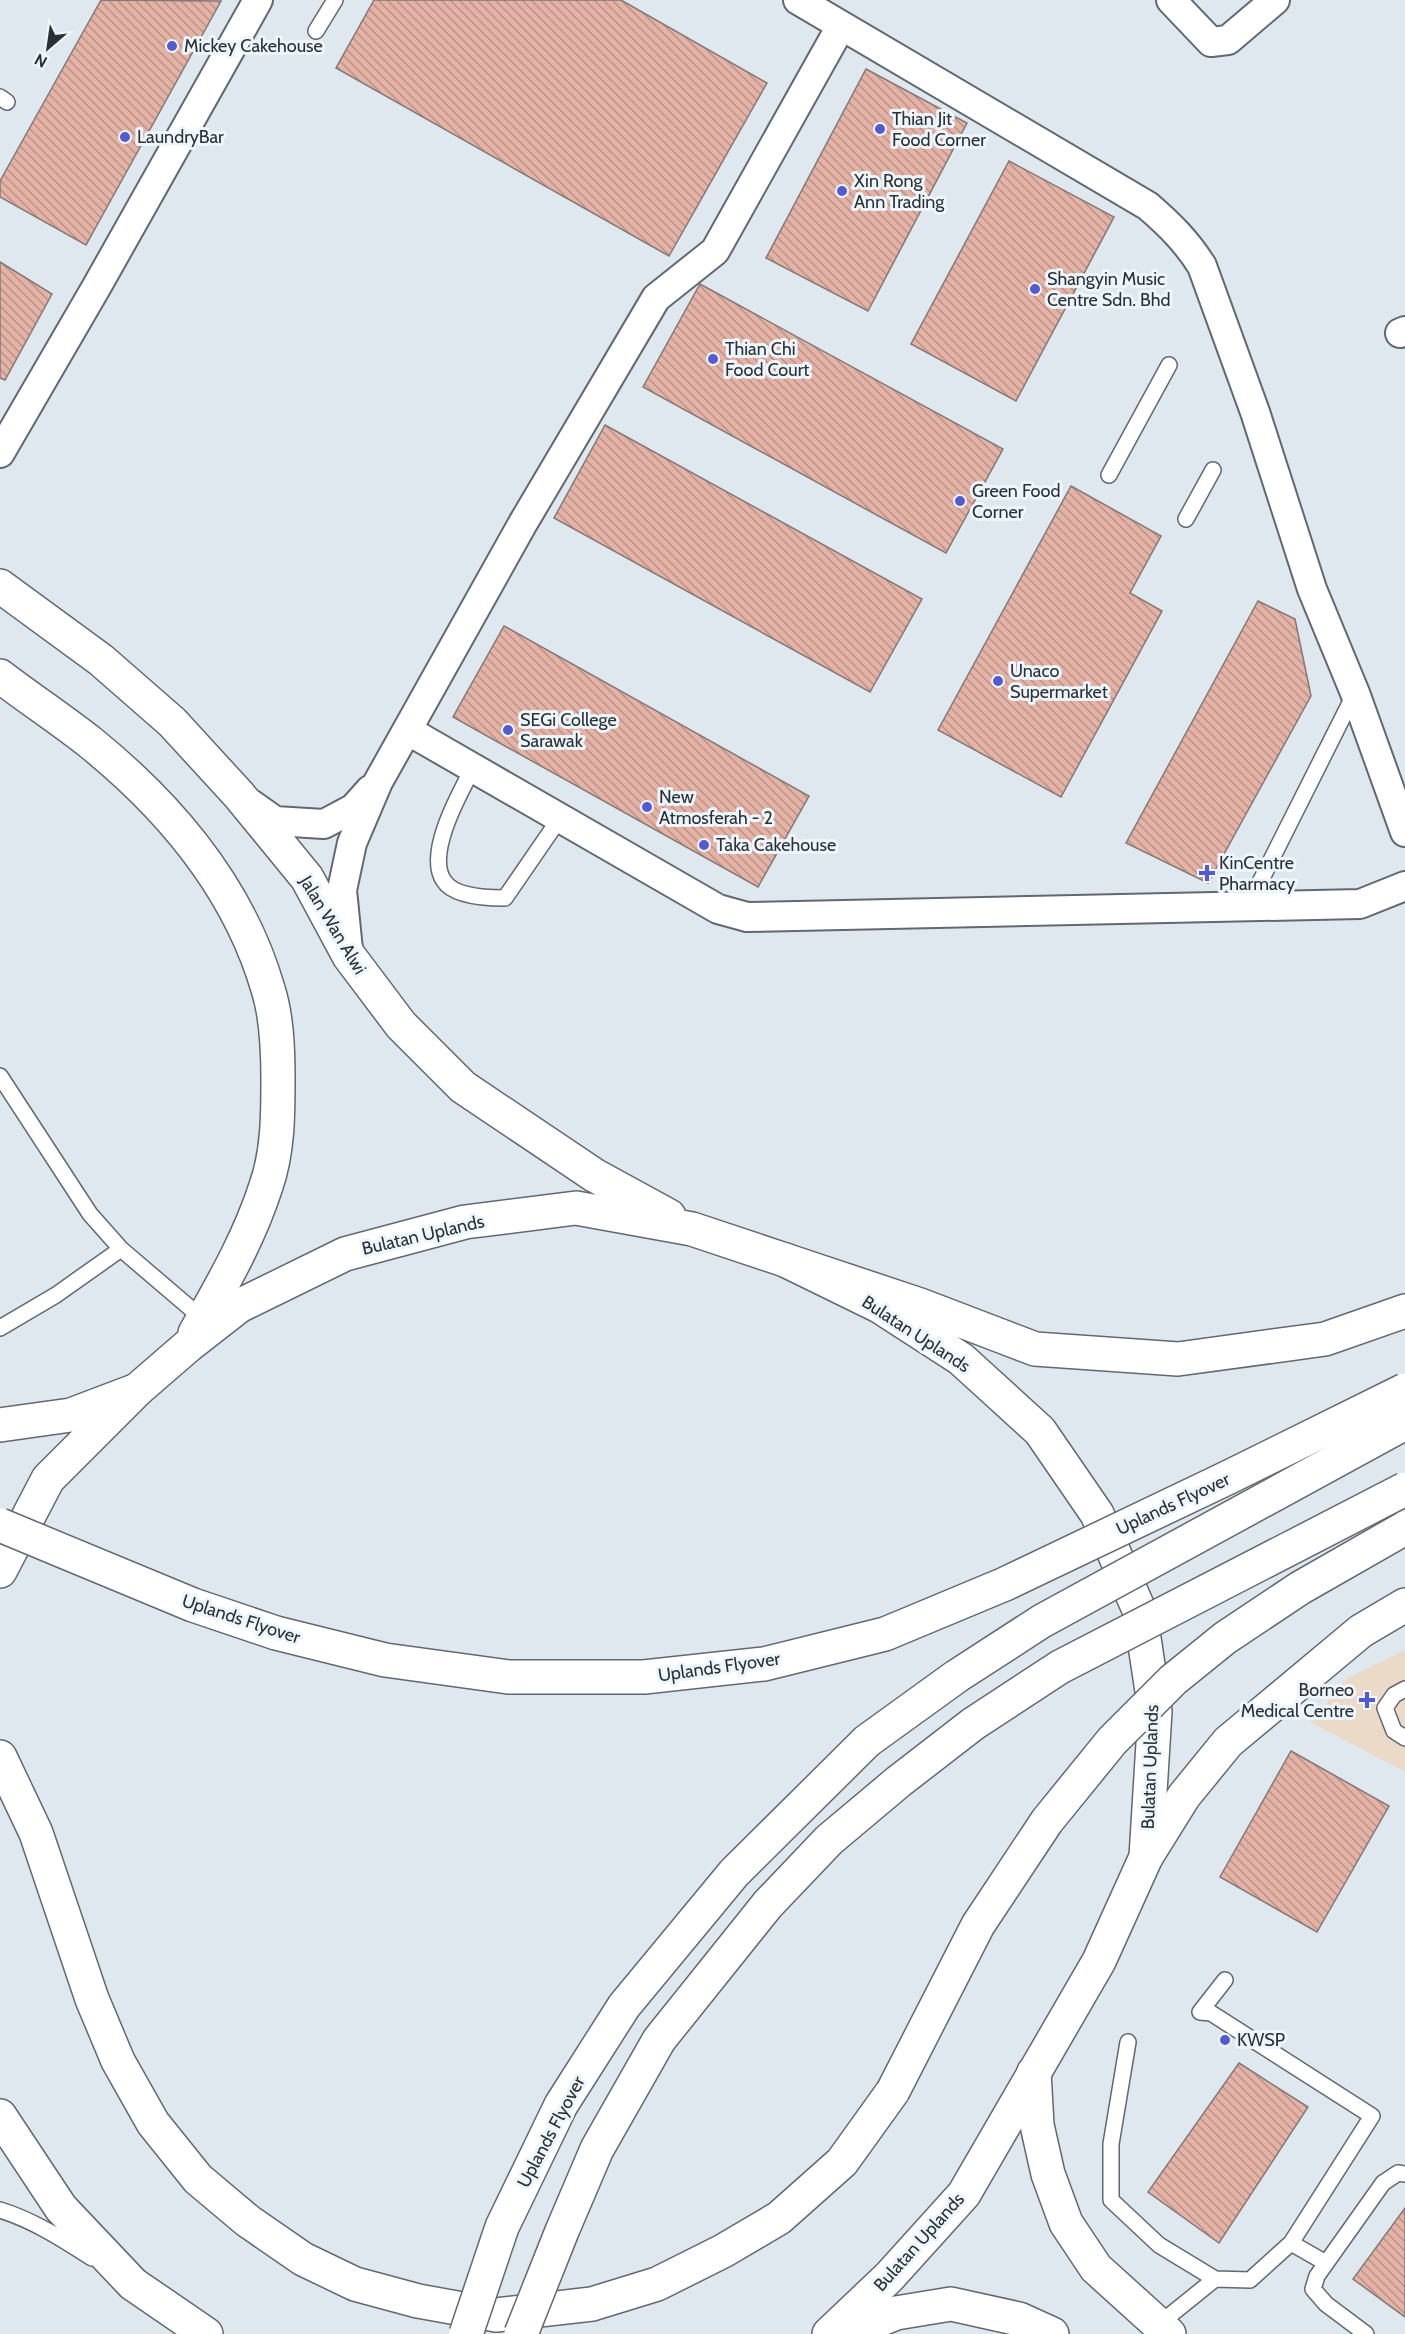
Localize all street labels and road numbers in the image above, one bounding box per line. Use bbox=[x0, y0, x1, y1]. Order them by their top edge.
street label: Jalan Wan Alwi bbox=[294, 871, 371, 978]
street label: Bulatan Uplands bbox=[360, 1210, 486, 1260]
street label: Bulatan Uplands bbox=[858, 1291, 974, 1377]
street label: Uplands Flyover bbox=[1113, 1468, 1234, 1540]
street label: Uplands Flyover bbox=[179, 1590, 303, 1649]
street label: Uplands Flyover bbox=[657, 1648, 782, 1686]
street label: Bulatan Uplands bbox=[1137, 1704, 1163, 1830]
street label: Uplands Flyover bbox=[512, 2072, 590, 2191]
street label: Bulatan Uplands bbox=[869, 2188, 969, 2296]

